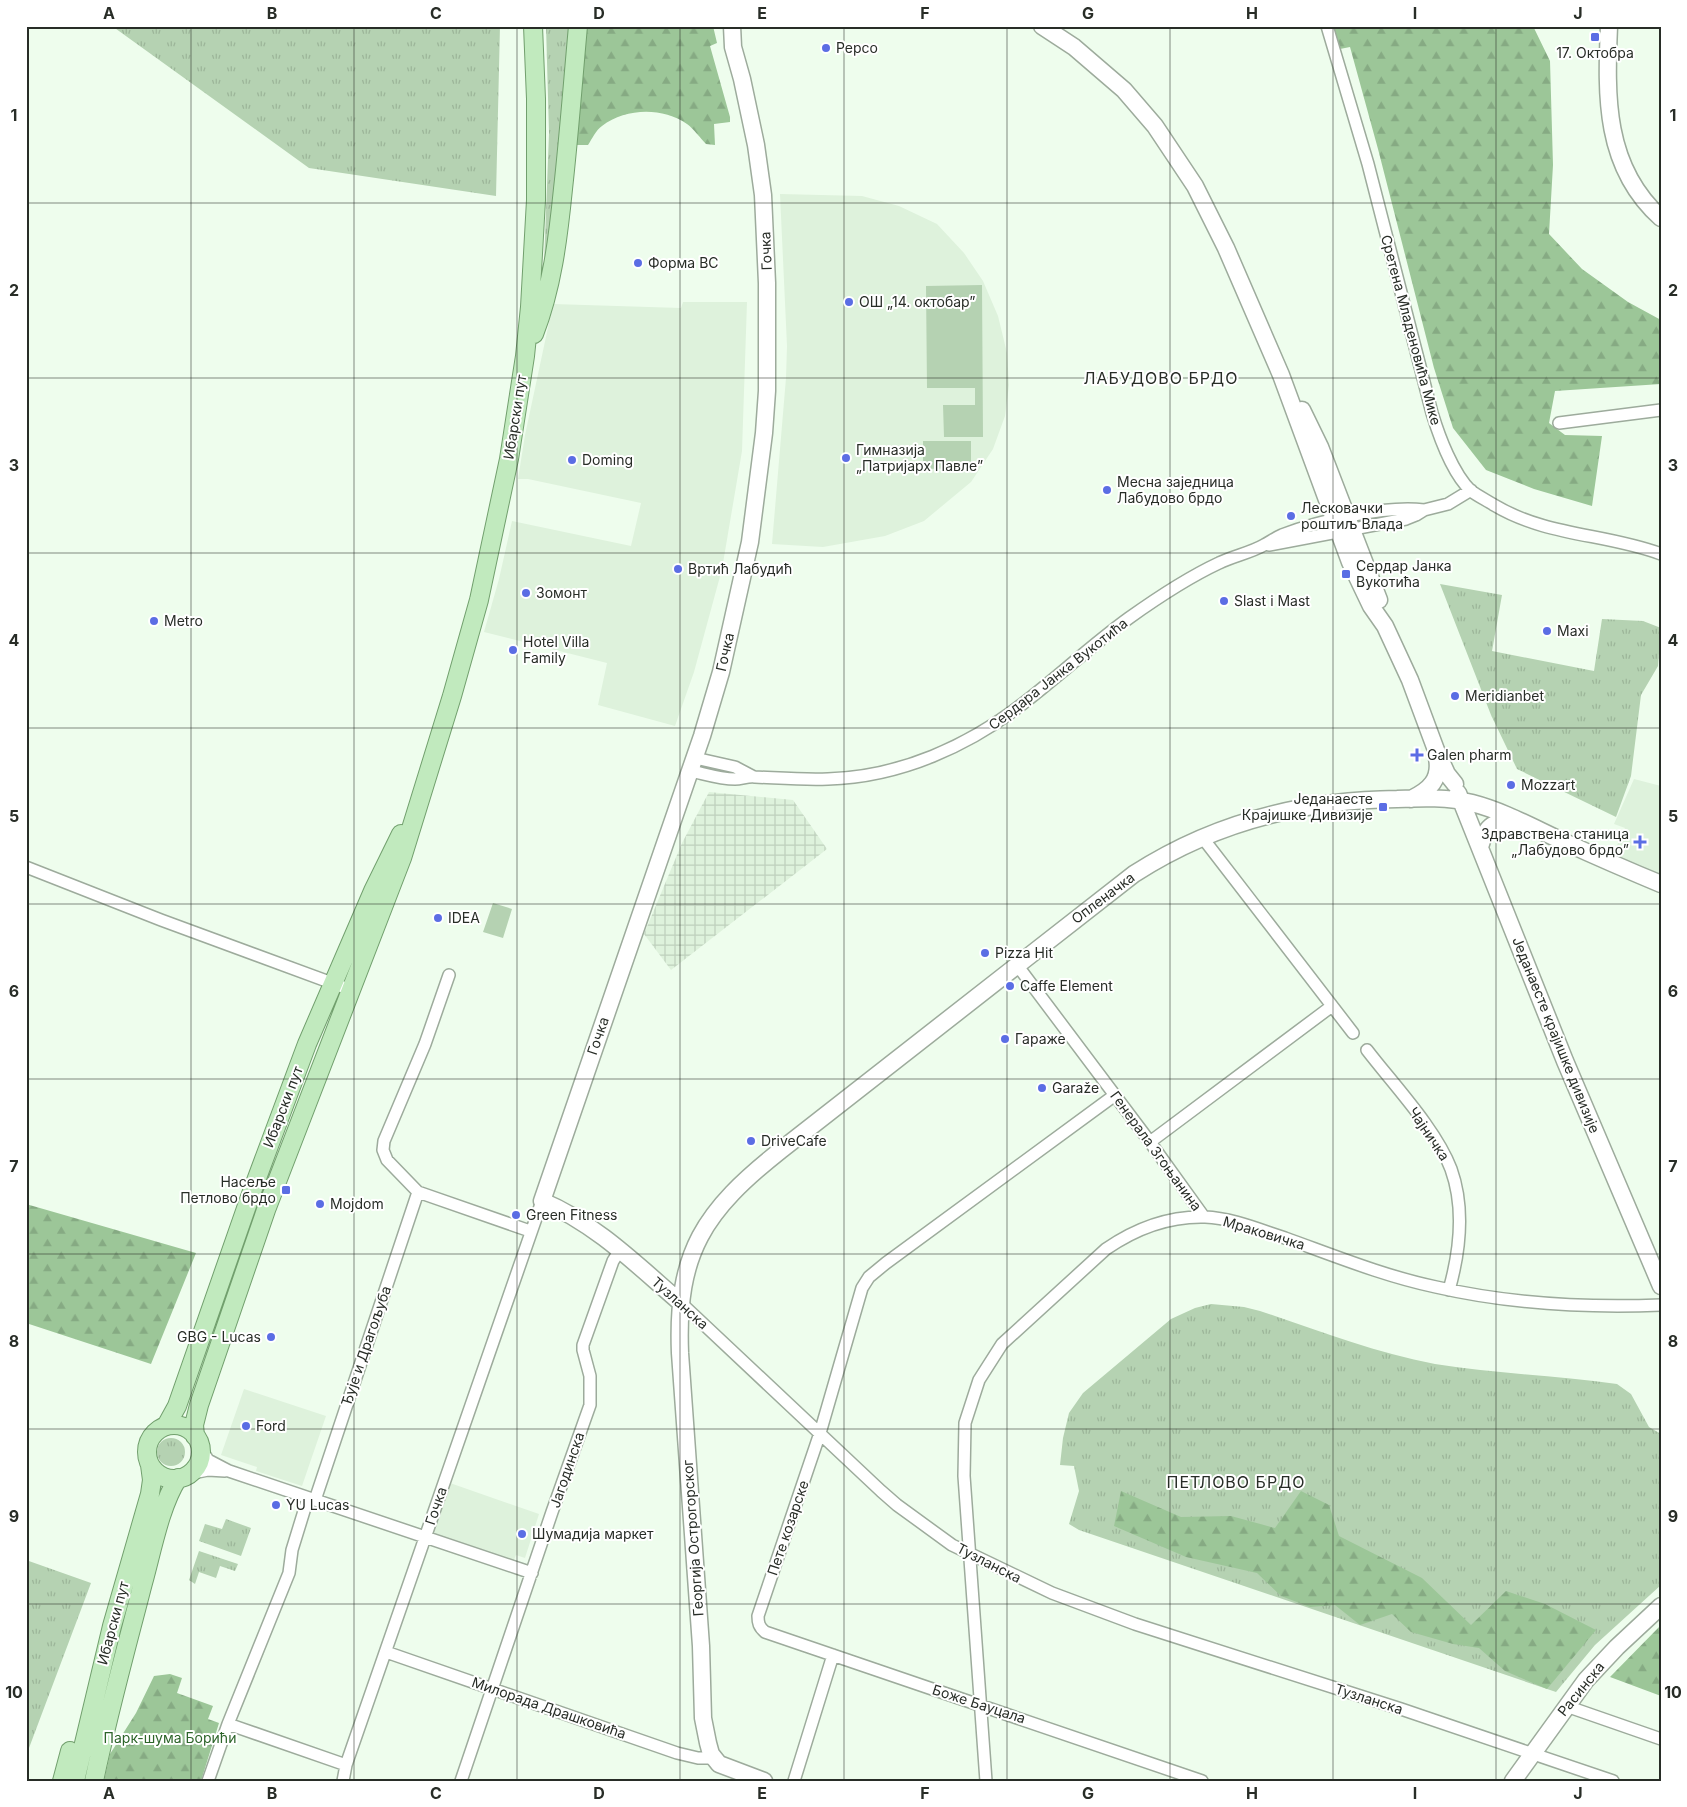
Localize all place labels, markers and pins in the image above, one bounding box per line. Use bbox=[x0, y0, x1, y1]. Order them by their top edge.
marker: 17. Октобра bbox=[1589, 31, 1601, 43]
place label: Pepco bbox=[836, 39, 878, 56]
marker: Pepco bbox=[820, 42, 832, 54]
place label: 17. Октобра bbox=[1556, 44, 1634, 61]
place label: Форма ВС bbox=[648, 254, 719, 271]
marker: Форма ВС bbox=[632, 257, 644, 269]
place label: ОШ „14. октобар” bbox=[859, 293, 975, 310]
marker: ОШ „14. октобар” bbox=[843, 296, 855, 308]
place label: Гимназија „Патријарх Павле” bbox=[856, 441, 983, 474]
place label: Doming bbox=[582, 451, 633, 468]
marker: Гимназија „Патријарх Павле” bbox=[840, 452, 852, 464]
marker: Doming bbox=[566, 454, 578, 466]
place label: Месна заједница Лабудово брдо bbox=[1117, 473, 1234, 506]
marker: Месна заједница Лабудово брдо bbox=[1101, 484, 1113, 496]
place label: Лесковачки роштиљ Влада bbox=[1301, 499, 1403, 532]
marker: Лесковачки роштиљ Влада bbox=[1285, 510, 1297, 522]
place label: Сердар Јанка Вукотића bbox=[1356, 557, 1452, 590]
place label: Вртић Лабудић bbox=[688, 560, 792, 577]
marker: Вртић Лабудић bbox=[672, 563, 684, 575]
marker: Сердар Јанка Вукотића bbox=[1340, 568, 1352, 580]
place label: Зомонт bbox=[536, 584, 587, 601]
marker: Зомонт bbox=[520, 587, 532, 599]
place label: Slast i Mast bbox=[1234, 592, 1310, 609]
marker: Slast i Mast bbox=[1218, 595, 1230, 607]
place label: Metro bbox=[164, 612, 203, 629]
marker: Metro bbox=[148, 615, 160, 627]
place label: Maxi bbox=[1557, 622, 1589, 639]
marker: Maxi bbox=[1541, 625, 1553, 637]
place label: Hotel Villa Family bbox=[523, 633, 589, 666]
marker: Hotel Villa Family bbox=[507, 644, 519, 656]
place label: Meridianbet bbox=[1465, 687, 1545, 704]
marker: Meridianbet bbox=[1449, 690, 1461, 702]
place label: Galen pharm bbox=[1427, 746, 1512, 763]
marker: Galen pharm bbox=[1411, 749, 1423, 761]
place label: Mozzart bbox=[1521, 776, 1576, 793]
marker: Mozzart bbox=[1505, 779, 1517, 791]
place label: Једанаесте Крајишке Дивизије bbox=[1242, 790, 1373, 823]
marker: Једанаесте Крајишке Дивизије bbox=[1377, 801, 1389, 813]
place label: Здравствена станица „Лабудово брдо” bbox=[1481, 825, 1629, 858]
marker: Здравствена станица „Лабудово брдо” bbox=[1633, 835, 1647, 849]
place label: IDEA bbox=[448, 909, 480, 926]
marker: IDEA bbox=[432, 912, 444, 924]
place label: Pizza Hit bbox=[995, 944, 1053, 961]
marker: Pizza Hit bbox=[979, 947, 991, 959]
place label: Caffe Element bbox=[1020, 977, 1113, 994]
marker: Caffe Element bbox=[1004, 980, 1016, 992]
place label: Гараже bbox=[1015, 1030, 1066, 1047]
marker: Гараже bbox=[999, 1033, 1011, 1045]
place label: Garaže bbox=[1052, 1079, 1099, 1096]
marker: Garaže bbox=[1036, 1082, 1048, 1094]
place label: DriveCafe bbox=[761, 1132, 827, 1149]
marker: DriveCafe bbox=[745, 1135, 757, 1147]
place label: Насеље Петлово брдо bbox=[180, 1173, 276, 1206]
marker: Насеље Петлово брдо bbox=[280, 1184, 292, 1196]
place label: Mojdom bbox=[330, 1195, 384, 1212]
marker: Mojdom bbox=[314, 1198, 326, 1210]
place label: Green Fitness bbox=[526, 1206, 617, 1223]
marker: Green Fitness bbox=[510, 1209, 522, 1221]
place label: GBG - Lucas bbox=[177, 1328, 261, 1345]
marker: GBG - Lucas bbox=[265, 1331, 277, 1343]
place label: Ford bbox=[256, 1417, 286, 1434]
marker: Ford bbox=[240, 1420, 252, 1432]
place label: YU Lucas bbox=[286, 1496, 349, 1513]
marker: YU Lucas bbox=[270, 1499, 282, 1511]
place label: Шумадија маркет bbox=[532, 1525, 654, 1542]
marker: Шумадија маркет bbox=[516, 1528, 528, 1540]

